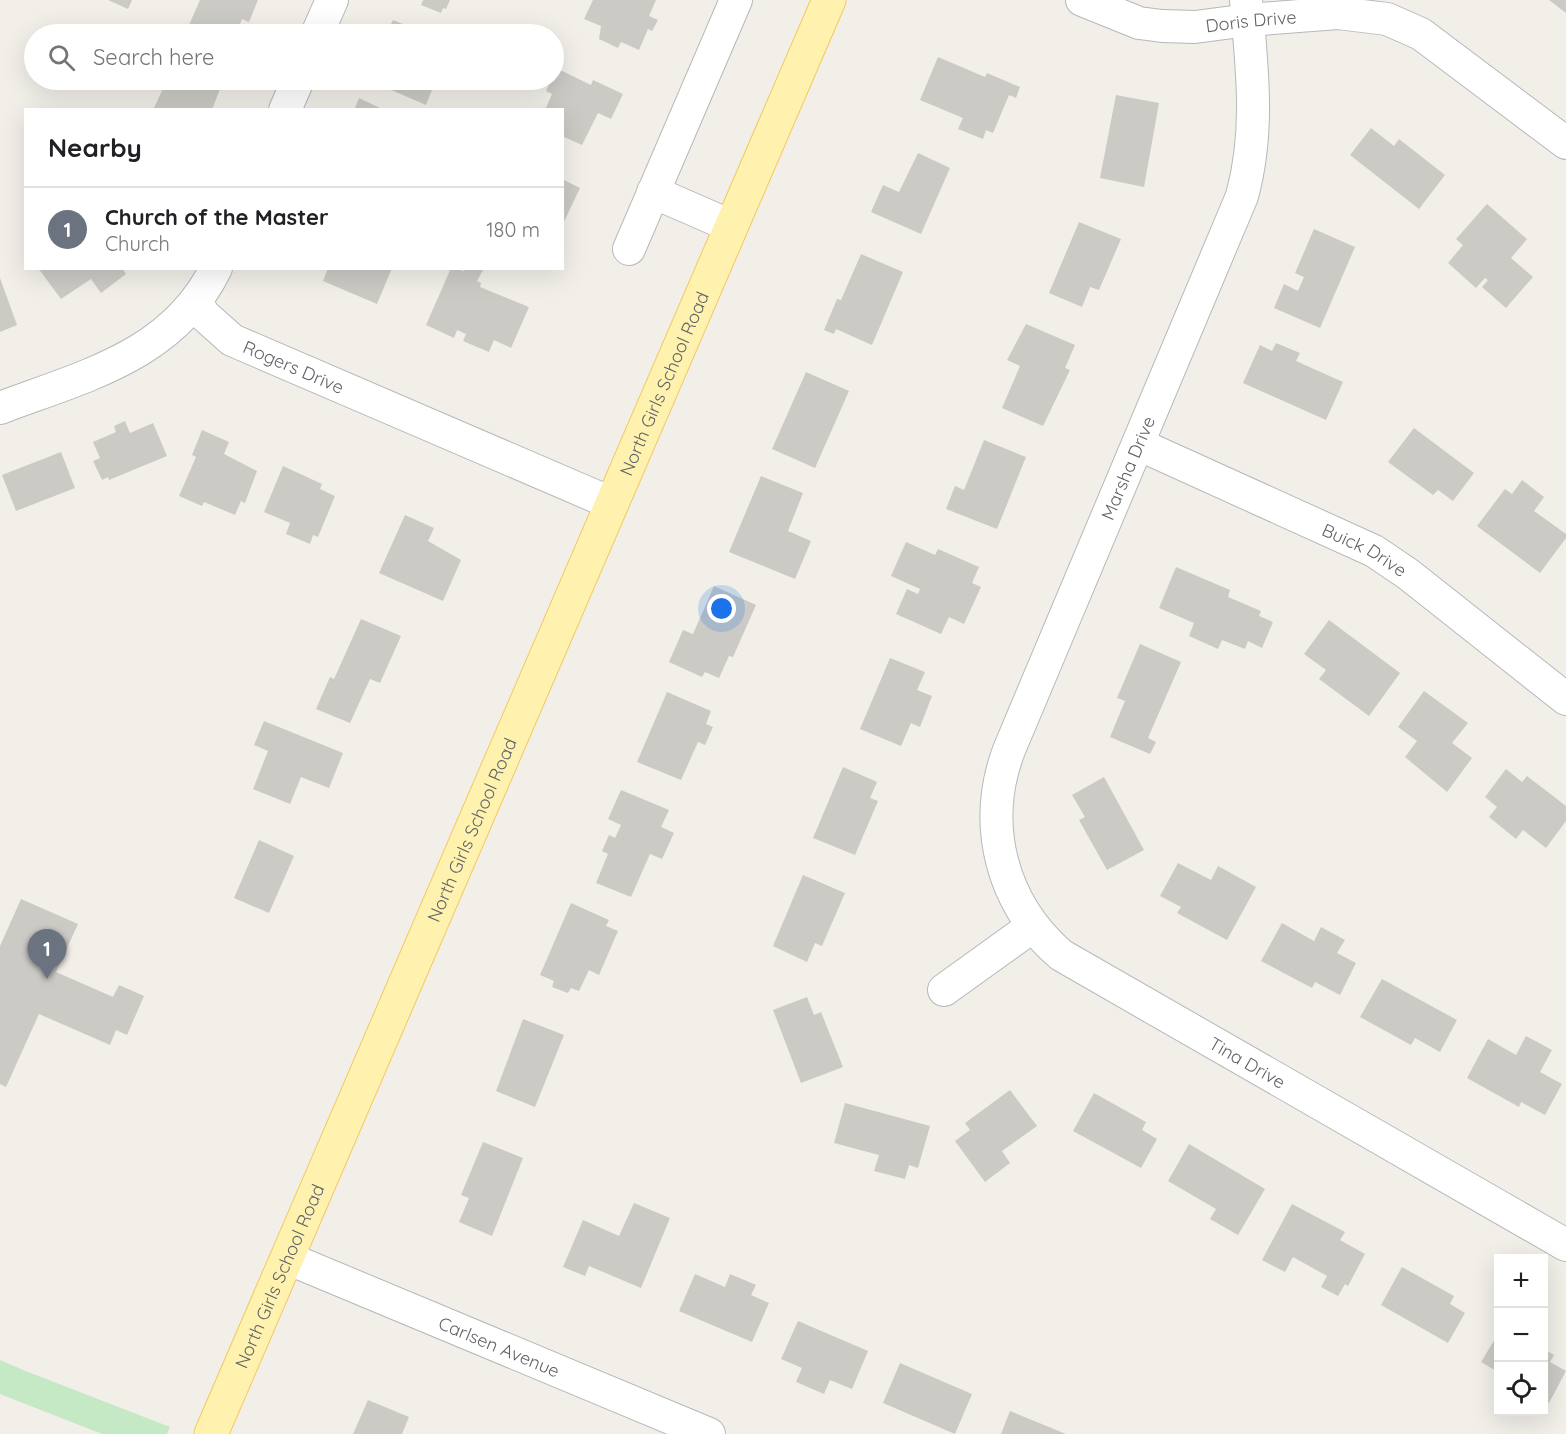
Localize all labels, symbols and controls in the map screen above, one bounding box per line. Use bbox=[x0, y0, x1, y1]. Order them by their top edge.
street label: Doris Drive bbox=[1204, 5, 1297, 37]
search box bbox=[24, 24, 564, 90]
icon: search bbox=[45, 41, 78, 74]
text: Search here bbox=[93, 43, 214, 71]
text: Nearby bbox=[48, 131, 142, 164]
text: Church of the Master bbox=[105, 203, 329, 231]
text: 1 bbox=[64, 217, 71, 242]
text: 180 m bbox=[486, 217, 540, 242]
text: Church bbox=[105, 231, 170, 256]
street label: North Girls School Road bbox=[614, 288, 714, 479]
street label: Rogers Drive bbox=[240, 335, 348, 398]
street label: Marsha Drive bbox=[1096, 413, 1160, 523]
street label: Buick Drive bbox=[1319, 518, 1411, 581]
your location bbox=[707, 594, 736, 623]
street label: North Girls School Road bbox=[422, 734, 521, 925]
pin: 1 bbox=[28, 930, 66, 979]
street label: Tina Drive bbox=[1205, 1031, 1290, 1093]
street label: North Girls School Road bbox=[229, 1180, 329, 1372]
map controls bbox=[1494, 1254, 1548, 1416]
button: + bbox=[1494, 1254, 1548, 1308]
button: − bbox=[1494, 1308, 1548, 1362]
street label: Carlsen Avenue bbox=[435, 1311, 563, 1382]
button: locate bbox=[1494, 1362, 1548, 1416]

